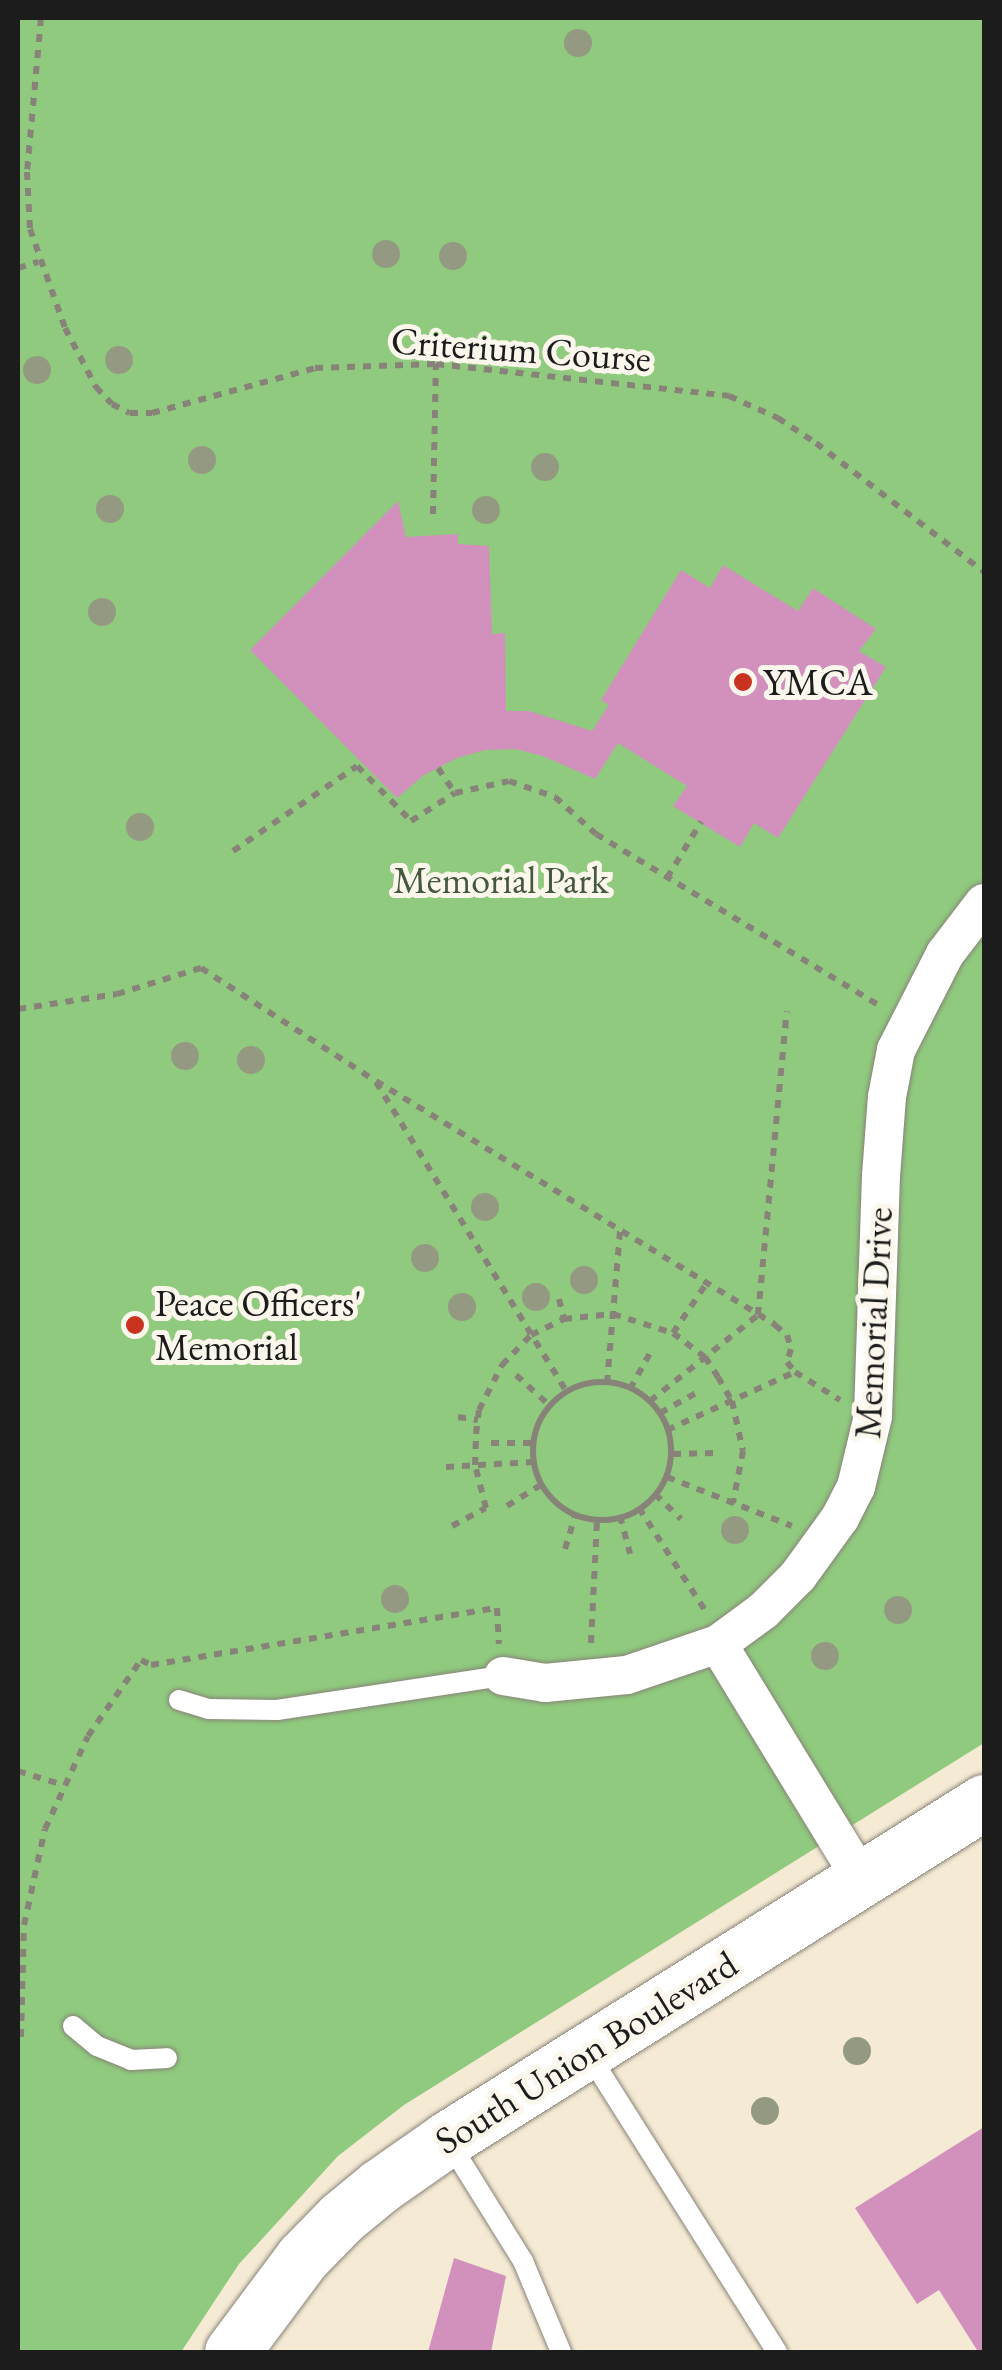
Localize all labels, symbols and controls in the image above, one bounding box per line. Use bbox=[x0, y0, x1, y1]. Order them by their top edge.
street label: Criterium Course bbox=[389, 317, 653, 381]
place label: YMCA bbox=[763, 659, 872, 705]
marker: YMCA bbox=[732, 671, 754, 693]
park label: Memorial Park bbox=[393, 857, 609, 903]
street label: Memorial Drive bbox=[844, 1206, 902, 1440]
place label: Peace Officers' Memorial bbox=[155, 1280, 362, 1370]
marker: Peace Officers' Memorial bbox=[124, 1314, 146, 1336]
street label: South Union Boulevard bbox=[426, 1941, 746, 2163]

